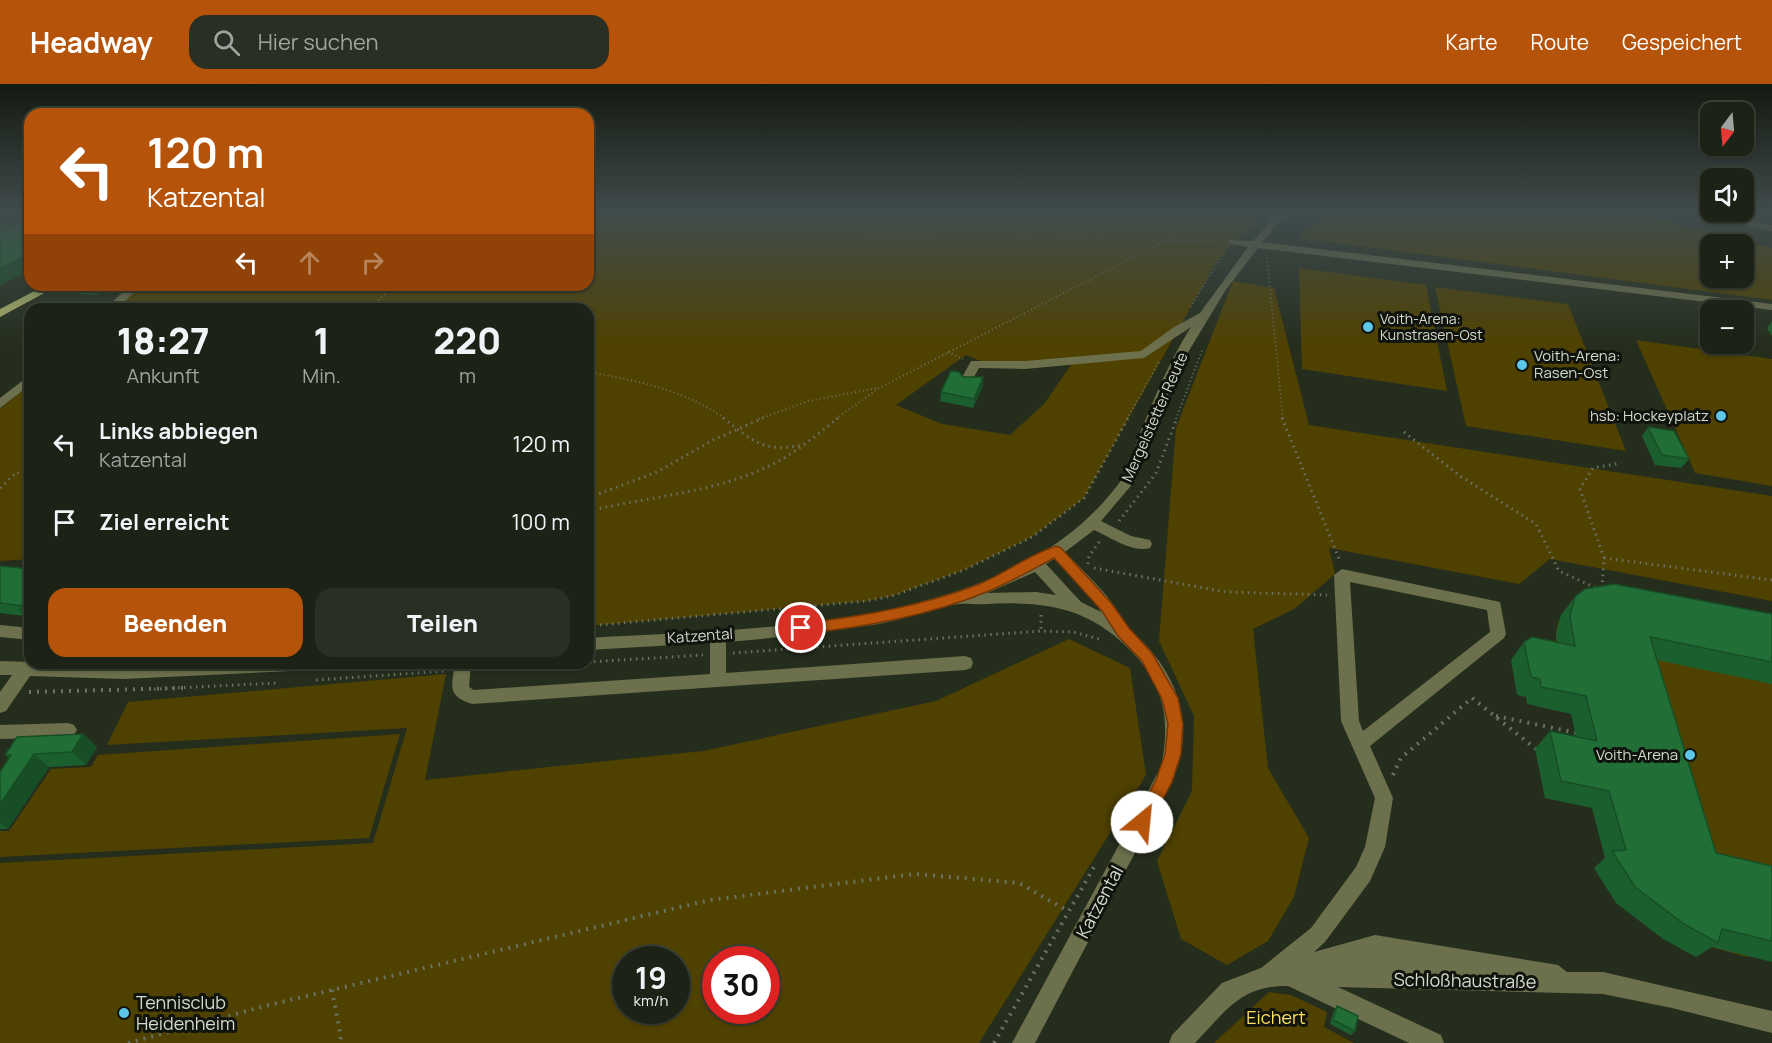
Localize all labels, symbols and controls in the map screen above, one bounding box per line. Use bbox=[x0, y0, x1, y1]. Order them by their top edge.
search box bbox=[189, 15, 609, 69]
text: Headway bbox=[30, 23, 153, 61]
icon: search bbox=[210, 26, 243, 59]
text: Hier suchen bbox=[258, 27, 379, 57]
text: Karte bbox=[1446, 28, 1498, 56]
text: Route bbox=[1531, 28, 1589, 56]
text: Gespeichert bbox=[1622, 28, 1742, 56]
north arrow bbox=[1700, 102, 1754, 156]
map controls bbox=[1700, 102, 1754, 354]
text: 120 m bbox=[147, 123, 264, 181]
icon: left bbox=[48, 132, 126, 210]
button: sound bbox=[1700, 168, 1754, 222]
text: Katzental bbox=[147, 178, 266, 215]
button: + bbox=[1700, 234, 1754, 288]
icon: left bbox=[230, 246, 263, 279]
icon: ahead bbox=[293, 246, 326, 279]
icon: right bbox=[356, 246, 389, 279]
button: − bbox=[1700, 300, 1754, 354]
place label: Voith-Arena: Kunstrasen-Ost bbox=[1380, 309, 1483, 344]
text: 18:27 bbox=[117, 316, 210, 365]
text: 1 bbox=[313, 316, 330, 365]
text: 220 bbox=[434, 316, 501, 365]
marker: Voith-Arena: Kunstrasen-Ost bbox=[1361, 320, 1375, 334]
place label: Voith-Arena: Rasen-Ost bbox=[1534, 345, 1620, 383]
street label: Mergelstetter Reute bbox=[1117, 348, 1193, 485]
marker: Voith-Arena: Rasen-Ost bbox=[1515, 358, 1529, 372]
text: Ankunft bbox=[127, 362, 200, 389]
text: Min. bbox=[302, 362, 341, 389]
text: m bbox=[459, 362, 476, 389]
place label: hsb: Hockeyplatz bbox=[1590, 405, 1709, 426]
marker: hsb: Hockeyplatz bbox=[1714, 409, 1728, 423]
text: Links abbiegen bbox=[99, 416, 258, 446]
icon: left bbox=[48, 428, 81, 461]
text: 120 m bbox=[512, 429, 570, 459]
text: Katzental bbox=[99, 446, 187, 473]
icon: arrive bbox=[48, 506, 81, 539]
text: Ziel erreicht bbox=[99, 507, 230, 537]
text: 100 m bbox=[512, 507, 570, 537]
button: Beenden bbox=[48, 588, 303, 657]
button: Teilen bbox=[315, 588, 570, 657]
pin bbox=[775, 602, 826, 653]
icon: arrive bbox=[784, 611, 817, 644]
street label: Katzental bbox=[666, 623, 734, 648]
place label: Voith-Arena bbox=[1596, 744, 1678, 765]
marker: Voith-Arena bbox=[1683, 748, 1697, 762]
position arrow bbox=[1110, 790, 1174, 854]
street label: Katzental bbox=[1070, 861, 1128, 942]
speed limit sign: 30 bbox=[702, 946, 780, 1024]
text: 19 bbox=[635, 957, 667, 998]
street label: Schloßhaustraße bbox=[1393, 967, 1537, 993]
place label: Tennisclub Heidenheim bbox=[136, 990, 235, 1035]
text: km/h bbox=[634, 990, 668, 1011]
park label: Eichert bbox=[1246, 1005, 1306, 1029]
marker: Tennisclub Heidenheim bbox=[117, 1006, 131, 1020]

